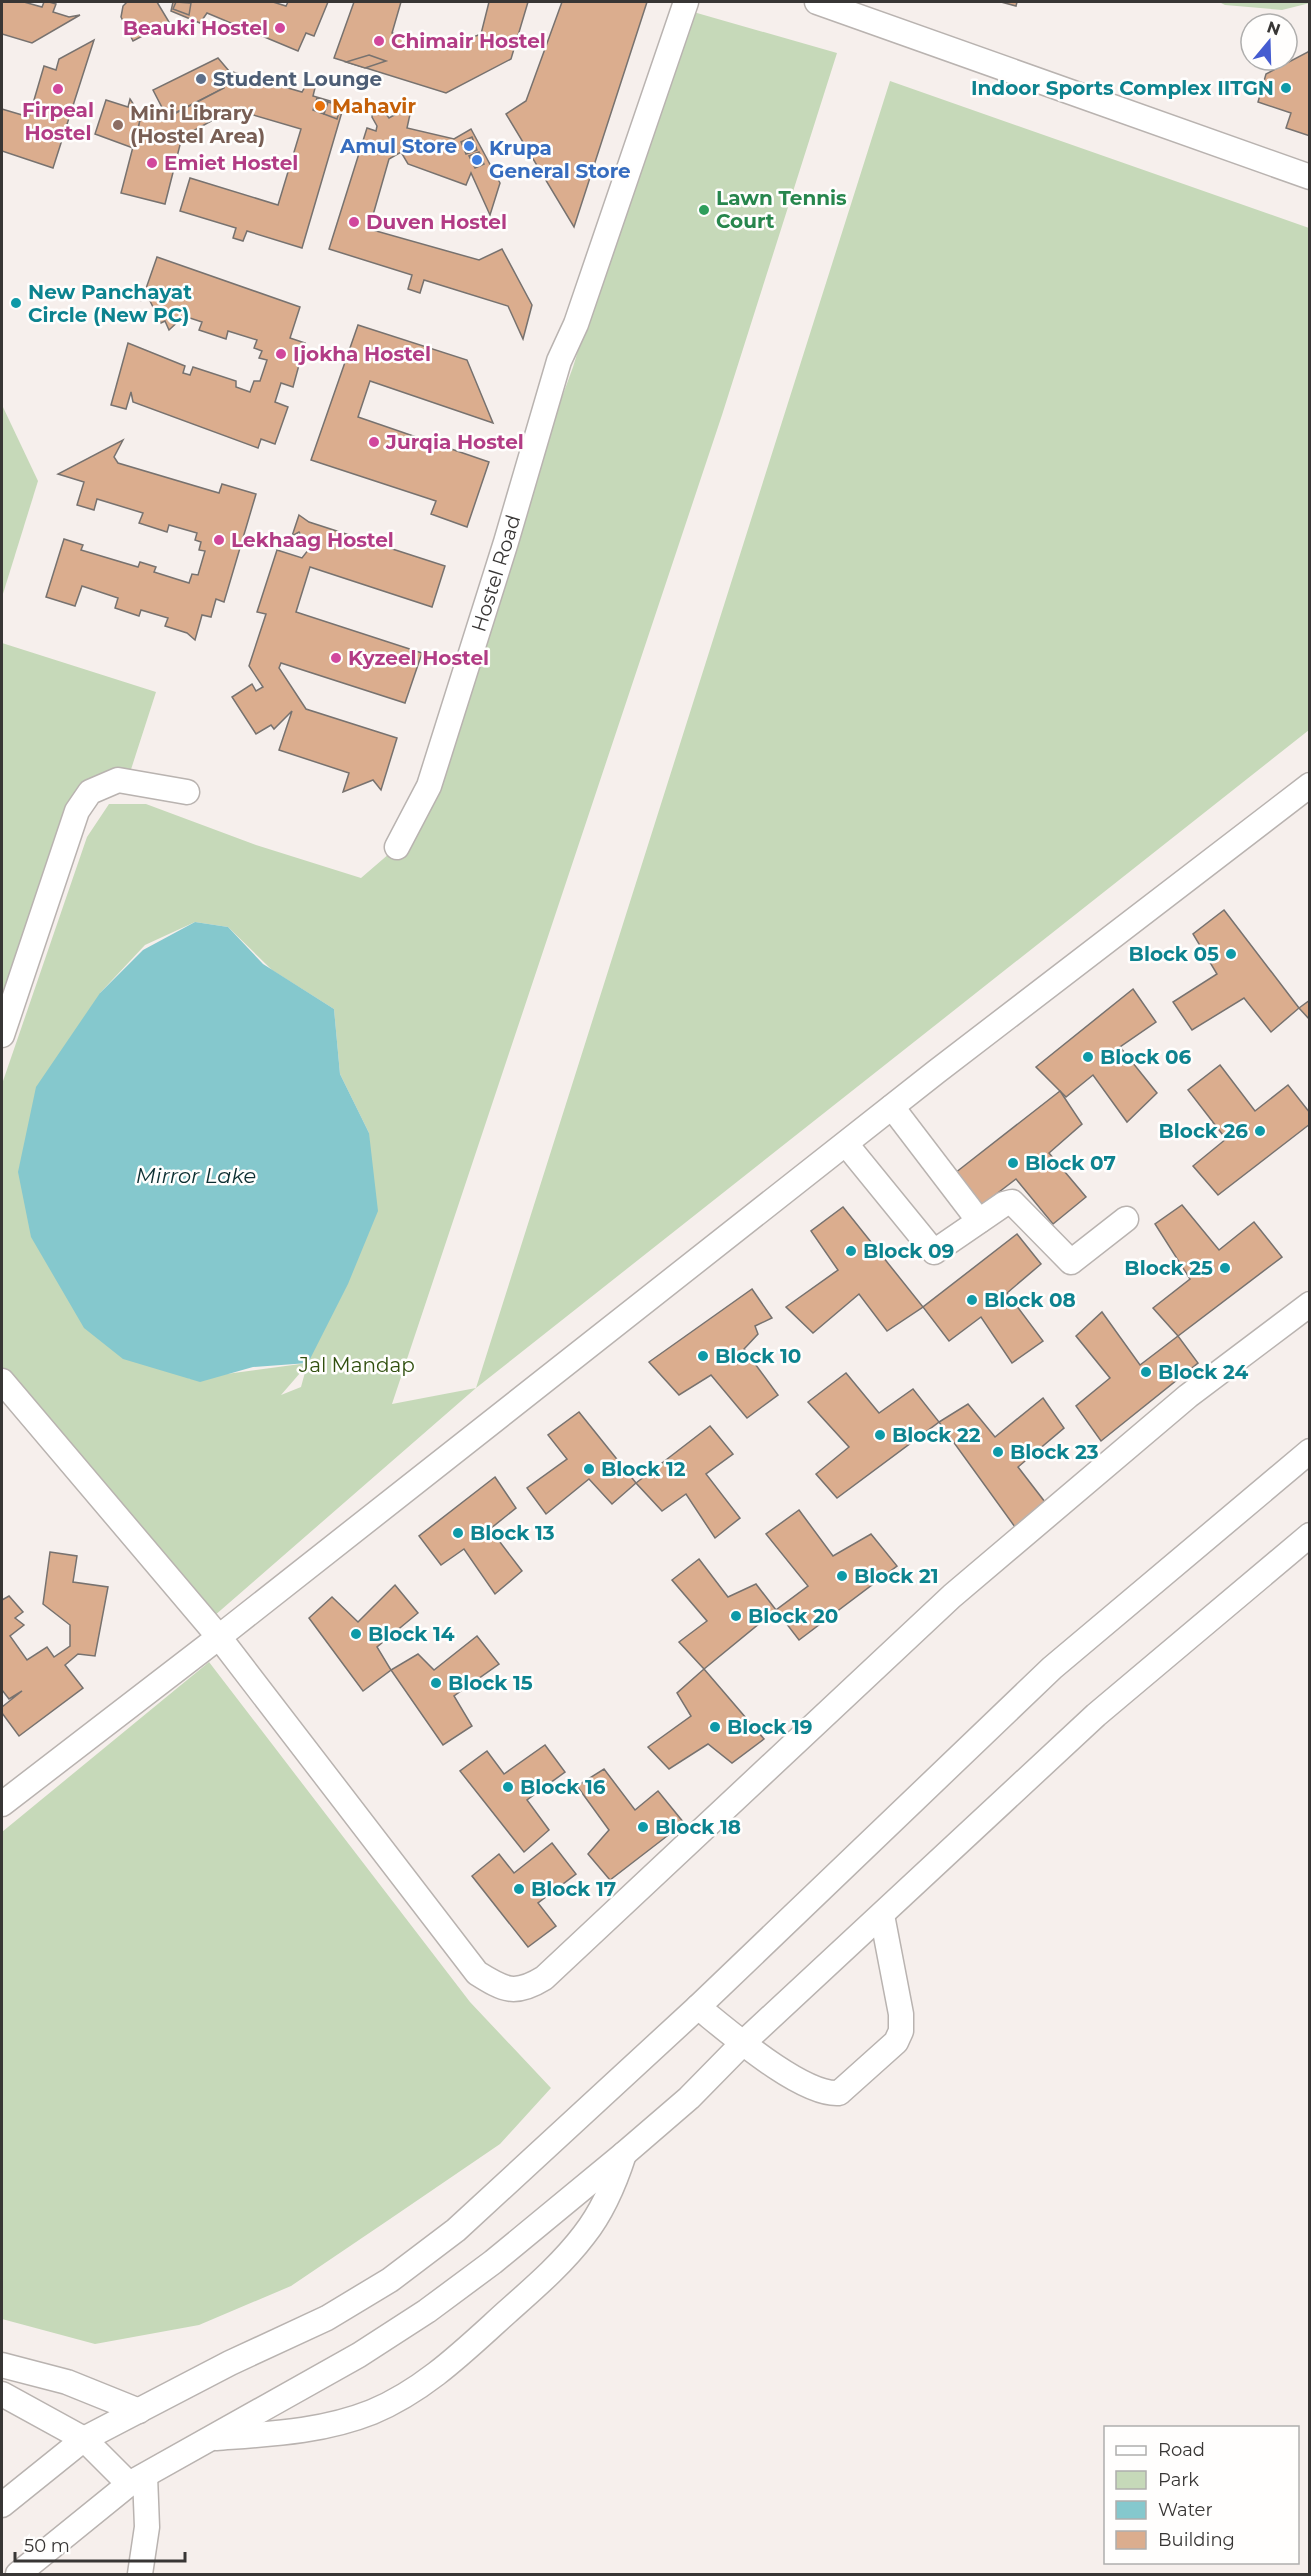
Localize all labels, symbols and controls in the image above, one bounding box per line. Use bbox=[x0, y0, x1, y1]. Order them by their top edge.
north arrow bbox=[1239, 12, 1299, 72]
place label: Beauki Hostel bbox=[123, 16, 268, 40]
text: N bbox=[1265, 17, 1283, 39]
marker: Beauki Hostel bbox=[273, 21, 287, 35]
place label: Chimair Hostel bbox=[391, 29, 546, 53]
marker: Chimair Hostel bbox=[372, 34, 386, 48]
place label: Student Lounge bbox=[213, 67, 382, 91]
marker: Student Lounge bbox=[194, 72, 208, 86]
place label: Indoor Sports Complex IITGN bbox=[971, 76, 1274, 100]
marker: Indoor Sports Complex IITGN bbox=[1279, 81, 1293, 95]
marker: Firpeal Hostel bbox=[51, 82, 65, 96]
place label: Mahavir bbox=[332, 94, 416, 118]
place label: Firpeal Hostel bbox=[22, 98, 94, 145]
marker: Mahavir bbox=[313, 99, 327, 113]
place label: Mini Library (Hostel Area) bbox=[130, 101, 265, 148]
marker: Mini Library (Hostel Area) bbox=[111, 118, 125, 132]
place label: Amul Store bbox=[339, 134, 457, 158]
place label: Krupa General Store bbox=[489, 136, 631, 183]
marker: Amul Store bbox=[462, 139, 476, 153]
place label: Emiet Hostel bbox=[164, 151, 298, 175]
marker: Krupa General Store bbox=[470, 153, 484, 167]
marker: Emiet Hostel bbox=[145, 156, 159, 170]
place label: Lawn Tennis Court bbox=[716, 186, 847, 233]
marker: Lawn Tennis Court bbox=[697, 203, 711, 217]
place label: Duven Hostel bbox=[366, 210, 507, 234]
marker: Duven Hostel bbox=[347, 215, 361, 229]
place label: New Panchayat Circle (New PC) bbox=[28, 280, 192, 327]
marker: New Panchayat Circle (New PC) bbox=[9, 296, 23, 310]
place label: Ijokha Hostel bbox=[293, 342, 431, 366]
marker: Ijokha Hostel bbox=[274, 347, 288, 361]
place label: Jurqia Hostel bbox=[385, 430, 524, 454]
marker: Jurqia Hostel bbox=[367, 435, 381, 449]
street label: Hostel Road bbox=[466, 512, 525, 635]
place label: Lekhaag Hostel bbox=[231, 528, 394, 552]
marker: Lekhaag Hostel bbox=[212, 533, 226, 547]
place label: Kyzeel Hostel bbox=[348, 646, 489, 670]
marker: Kyzeel Hostel bbox=[329, 651, 343, 665]
place label: Block 05 bbox=[1129, 942, 1219, 966]
marker: Block 05 bbox=[1224, 947, 1238, 961]
place label: Block 06 bbox=[1100, 1045, 1192, 1069]
marker: Block 06 bbox=[1081, 1050, 1095, 1064]
place label: Block 26 bbox=[1159, 1119, 1248, 1143]
marker: Block 26 bbox=[1253, 1124, 1267, 1138]
place label: Block 07 bbox=[1025, 1151, 1116, 1175]
marker: Block 07 bbox=[1006, 1156, 1020, 1170]
water label: Mirror Lake bbox=[136, 1163, 256, 1188]
place label: Block 09 bbox=[863, 1239, 954, 1263]
marker: Block 09 bbox=[844, 1244, 858, 1258]
place label: Block 25 bbox=[1124, 1256, 1213, 1280]
marker: Block 25 bbox=[1218, 1261, 1232, 1275]
place label: Block 08 bbox=[984, 1288, 1076, 1312]
marker: Block 08 bbox=[965, 1293, 979, 1307]
place label: Block 10 bbox=[715, 1344, 801, 1368]
marker: Block 10 bbox=[696, 1349, 710, 1363]
park label: Jal Mandap bbox=[298, 1353, 415, 1377]
place label: Block 24 bbox=[1158, 1360, 1249, 1384]
marker: Block 24 bbox=[1139, 1365, 1153, 1379]
place label: Block 22 bbox=[892, 1423, 981, 1447]
marker: Block 22 bbox=[873, 1428, 887, 1442]
place label: Block 23 bbox=[1010, 1440, 1099, 1464]
marker: Block 23 bbox=[991, 1445, 1005, 1459]
place label: Block 12 bbox=[601, 1457, 686, 1481]
marker: Block 12 bbox=[582, 1462, 596, 1476]
place label: Block 13 bbox=[470, 1521, 555, 1545]
marker: Block 13 bbox=[451, 1526, 465, 1540]
place label: Block 21 bbox=[854, 1564, 939, 1588]
marker: Block 21 bbox=[835, 1569, 849, 1583]
place label: Block 20 bbox=[748, 1604, 838, 1628]
marker: Block 20 bbox=[729, 1609, 743, 1623]
place label: Block 14 bbox=[368, 1622, 455, 1646]
marker: Block 14 bbox=[349, 1627, 363, 1641]
place label: Block 15 bbox=[448, 1671, 533, 1695]
marker: Block 15 bbox=[429, 1676, 443, 1690]
place label: Block 19 bbox=[727, 1715, 813, 1739]
marker: Block 19 bbox=[708, 1720, 722, 1734]
place label: Block 16 bbox=[520, 1775, 606, 1799]
marker: Block 16 bbox=[501, 1780, 515, 1794]
place label: Block 18 bbox=[655, 1815, 741, 1839]
marker: Block 18 bbox=[636, 1820, 650, 1834]
place label: Block 17 bbox=[531, 1877, 616, 1901]
marker: Block 17 bbox=[512, 1882, 526, 1896]
legend bbox=[1104, 2426, 1299, 2564]
text: Road bbox=[1158, 2439, 1205, 2461]
text: Park bbox=[1158, 2469, 1199, 2491]
text: Water bbox=[1158, 2499, 1213, 2521]
scale bar bbox=[15, 2525, 184, 2563]
text: Building bbox=[1158, 2529, 1235, 2551]
text: 50 m bbox=[24, 2535, 70, 2557]

